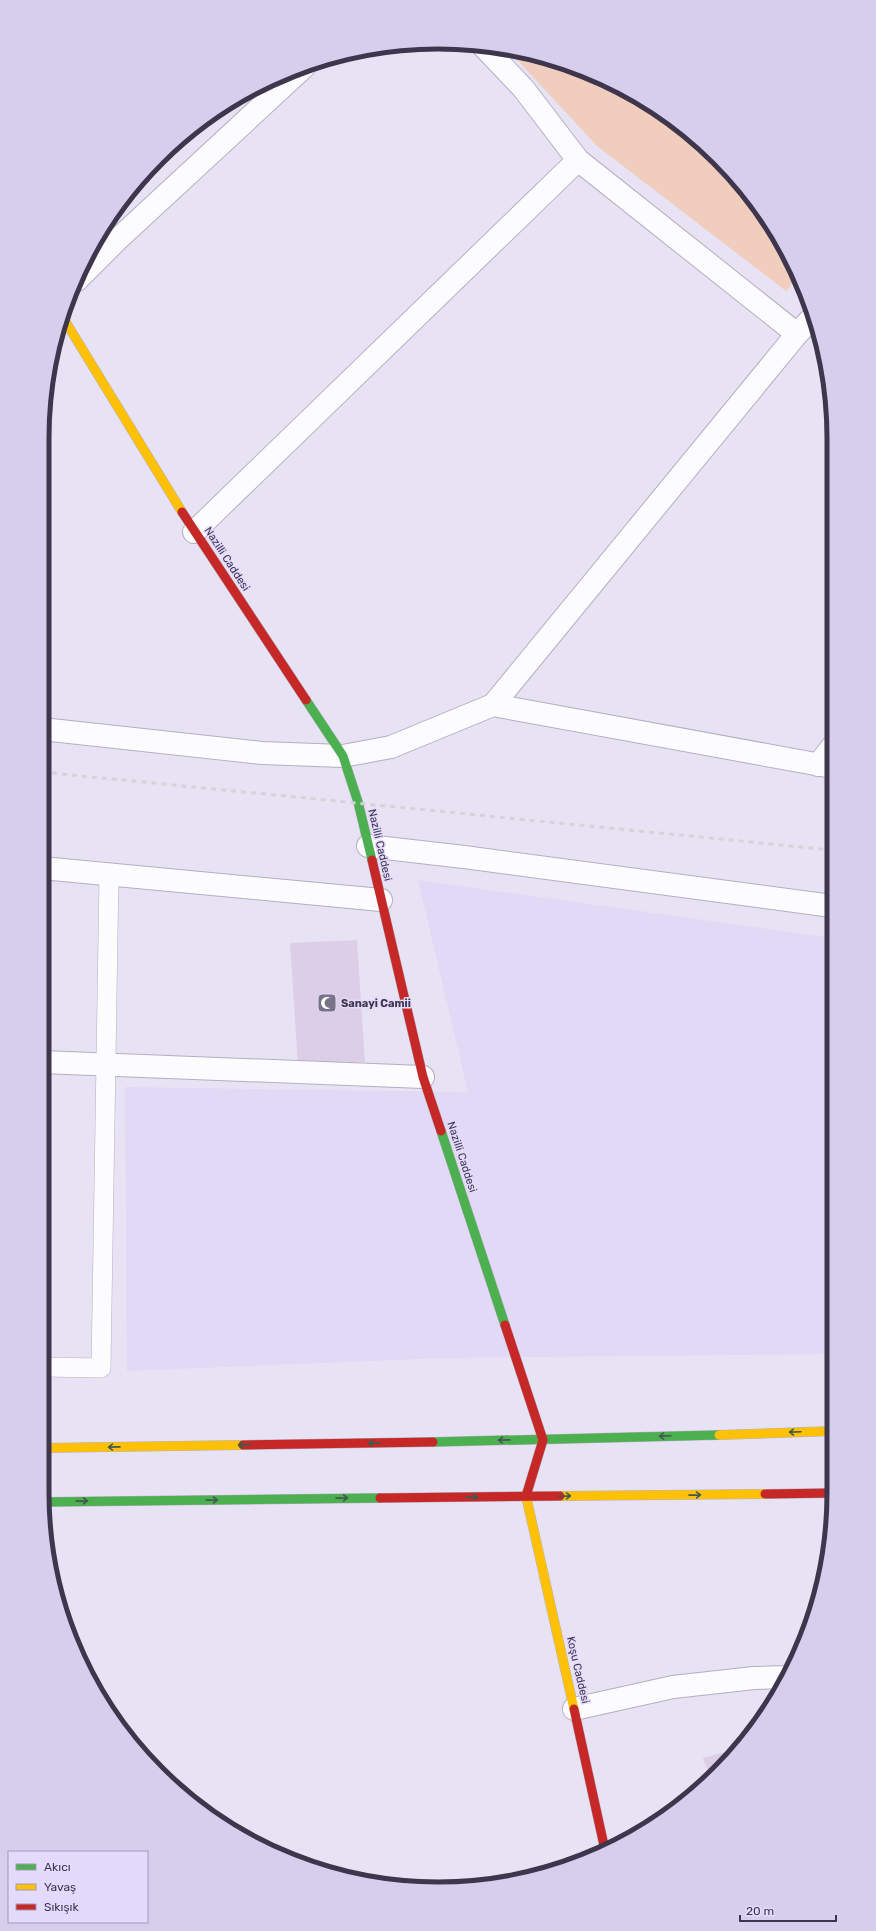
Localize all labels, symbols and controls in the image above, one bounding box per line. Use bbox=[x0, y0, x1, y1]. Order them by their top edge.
street label: Nazilli Caddesi bbox=[202, 525, 252, 593]
street label: Nazilli Caddesi bbox=[365, 808, 395, 882]
mosque icon: Sanayi Camii bbox=[316, 992, 338, 1014]
place label: Sanayi Camii bbox=[341, 997, 411, 1010]
street label: Nazilli Caddesi bbox=[444, 1120, 480, 1194]
one-way arrow bbox=[789, 1429, 802, 1436]
one-way arrow bbox=[659, 1432, 672, 1440]
one-way arrow bbox=[498, 1437, 511, 1444]
one-way arrow bbox=[368, 1439, 381, 1447]
one-way arrow bbox=[238, 1441, 251, 1449]
one-way arrow bbox=[108, 1443, 121, 1451]
one-way arrow bbox=[688, 1491, 701, 1499]
one-way arrow bbox=[558, 1492, 571, 1500]
one-way arrow bbox=[465, 1493, 478, 1501]
one-way arrow bbox=[335, 1495, 348, 1502]
one-way arrow bbox=[205, 1496, 218, 1504]
one-way arrow bbox=[75, 1497, 88, 1505]
street label: Koşu Caddesi bbox=[564, 1635, 592, 1705]
legend bbox=[8, 1851, 148, 1923]
text: Akıcı bbox=[44, 1860, 71, 1874]
text: Yavaş bbox=[44, 1880, 76, 1894]
scale bar bbox=[740, 1897, 836, 1923]
text: Sıkışık bbox=[44, 1900, 79, 1914]
text: 20 m bbox=[746, 1904, 774, 1918]

